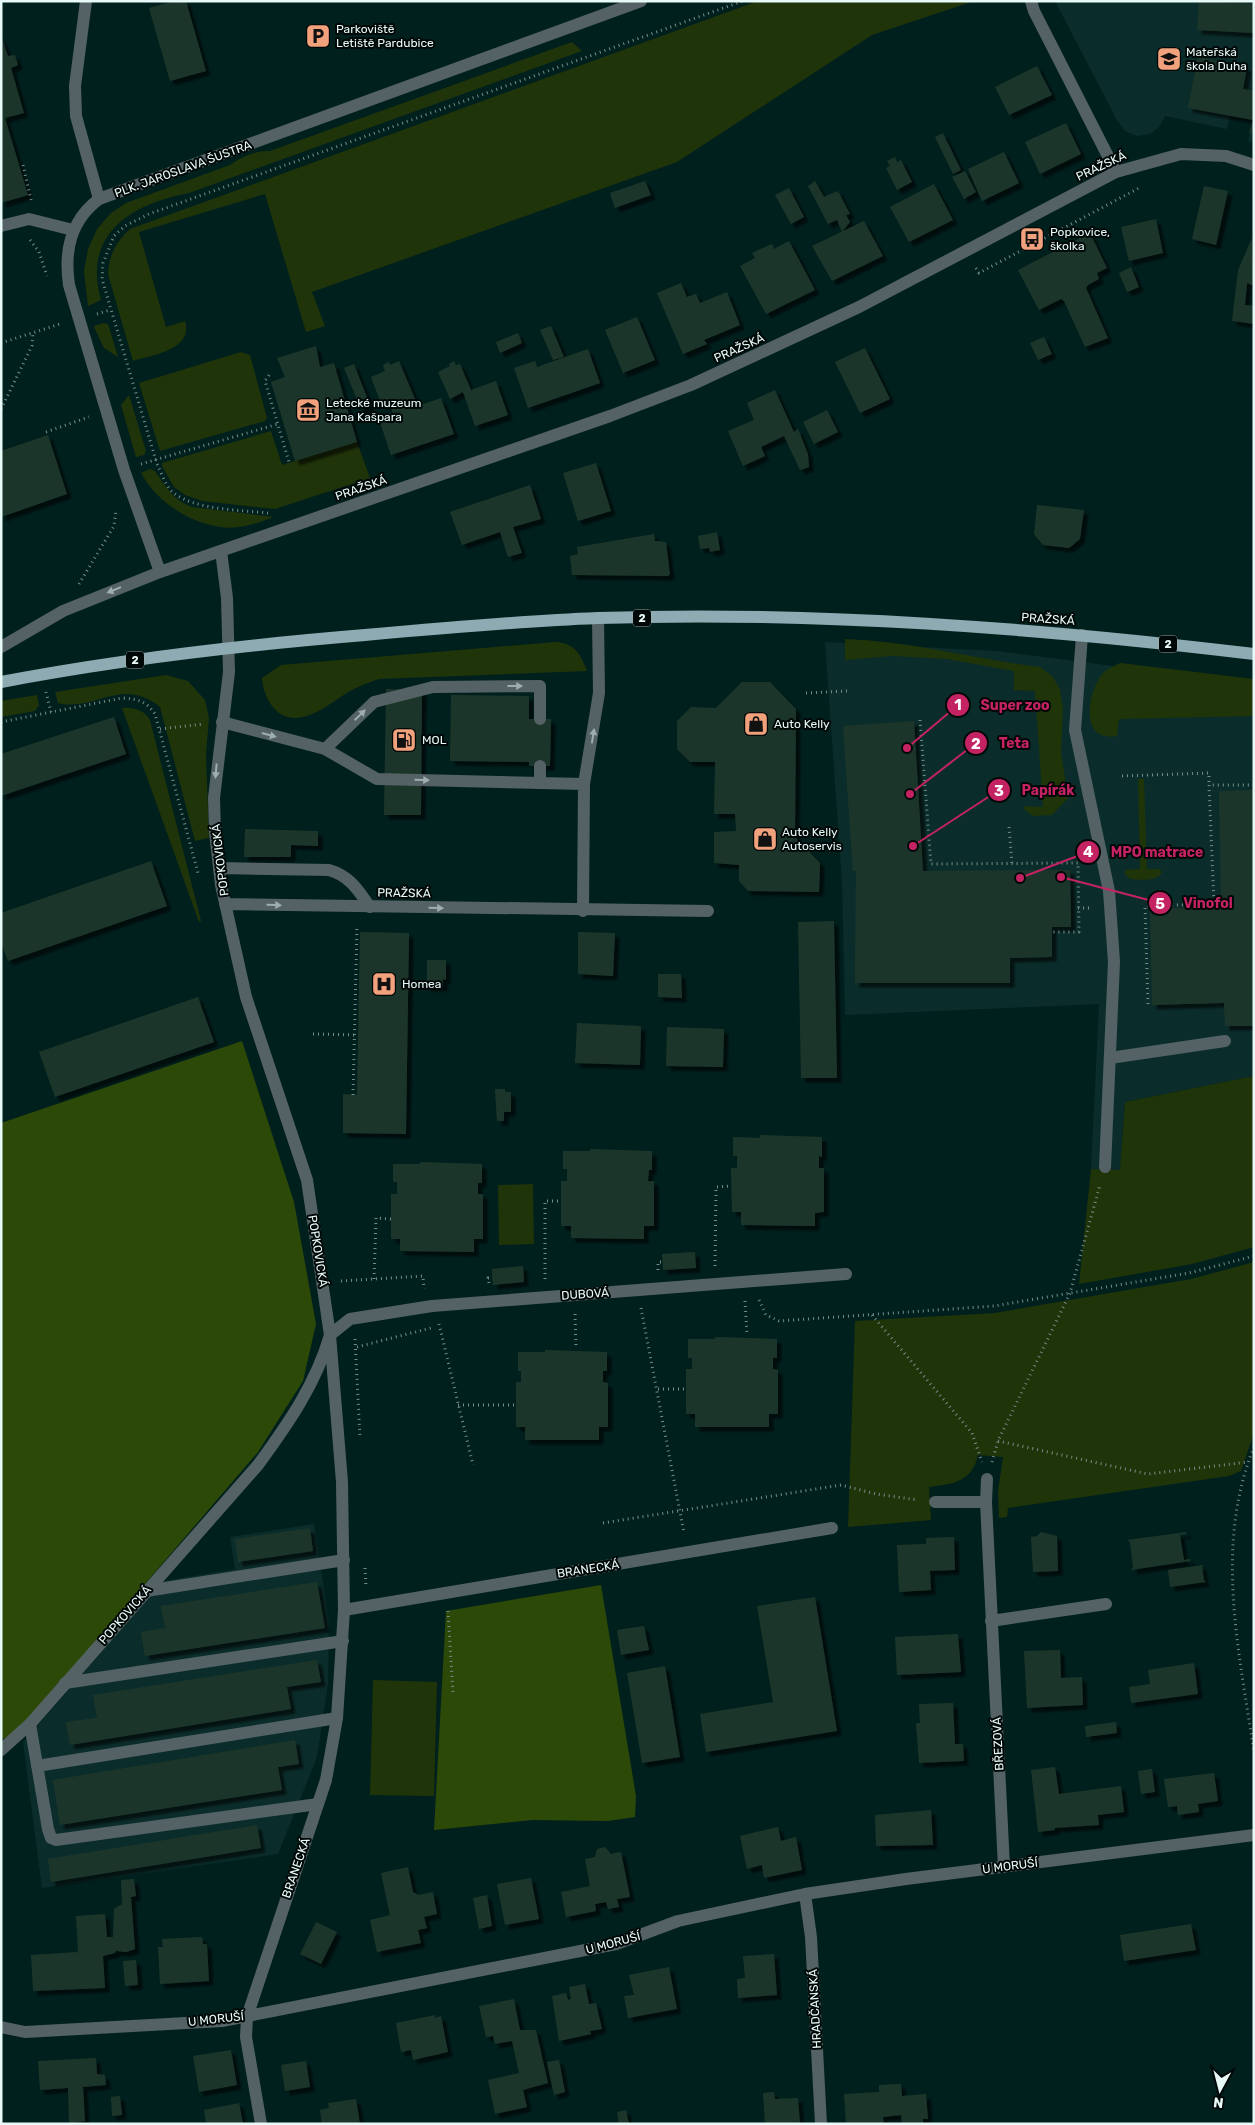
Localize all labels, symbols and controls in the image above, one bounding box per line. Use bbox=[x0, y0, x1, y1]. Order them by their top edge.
place label: Parkoviště Letiště Pardubice bbox=[336, 22, 434, 50]
parking icon: Parkoviště Letiště Pardubice bbox=[305, 23, 331, 49]
place label: Mateřská škola Duha bbox=[1186, 45, 1247, 73]
school or university icon: Mateřská škola Duha bbox=[1156, 46, 1182, 72]
street label: PLK. JAROSLAVA ŠUSTRA bbox=[113, 138, 253, 200]
street label: PRAŽSKÁ bbox=[1074, 148, 1128, 184]
place label: Popkovice, školka bbox=[1050, 225, 1110, 253]
bus stop icon: Popkovice, školka bbox=[1019, 226, 1045, 252]
street label: PRAŽSKÁ bbox=[712, 331, 766, 365]
place label: Letecké muzeum Jana Kašpara bbox=[326, 396, 421, 424]
museum icon: Letecké muzeum Jana Kašpara bbox=[295, 397, 321, 423]
street label: PRAŽSKÁ bbox=[333, 473, 389, 503]
one-way arrow bbox=[107, 587, 122, 594]
road number: 2 bbox=[633, 610, 651, 626]
street label: PRAŽSKÁ bbox=[1021, 610, 1075, 628]
road number: 2 bbox=[1159, 636, 1177, 652]
road number: 2 bbox=[126, 652, 144, 668]
one-way arrow bbox=[507, 682, 523, 690]
callout: Super zoo bbox=[945, 691, 1060, 720]
text: 1 bbox=[954, 696, 962, 714]
text: Super zoo bbox=[980, 697, 1050, 714]
one-way arrow bbox=[354, 709, 366, 721]
shop icon: Auto Kelly bbox=[743, 711, 769, 737]
place label: Auto Kelly bbox=[774, 717, 830, 731]
fuel station icon: MOL bbox=[391, 727, 417, 753]
one-way arrow bbox=[589, 727, 597, 743]
callout: Teta bbox=[963, 729, 1039, 758]
one-way arrow bbox=[262, 731, 277, 739]
place label: MOL bbox=[422, 733, 447, 747]
text: 2 bbox=[971, 735, 981, 753]
text: Teta bbox=[999, 735, 1029, 752]
one-way arrow bbox=[212, 763, 220, 779]
callout: Papírák bbox=[986, 776, 1085, 805]
one-way arrow bbox=[414, 777, 430, 785]
text: 3 bbox=[994, 782, 1004, 800]
text: Papírák bbox=[1021, 782, 1075, 799]
street label: POPKOVICKÁ bbox=[209, 823, 231, 897]
place label: Auto Kelly Autoservis bbox=[782, 825, 842, 853]
shop icon: Auto Kelly Autoservis bbox=[752, 826, 778, 852]
callout: MPO matrace bbox=[1076, 837, 1214, 866]
text: 4 bbox=[1083, 843, 1093, 861]
text: MPO matrace bbox=[1111, 844, 1203, 861]
street label: PRAŽSKÁ bbox=[377, 886, 431, 900]
callout: Vinofol bbox=[1148, 889, 1243, 918]
text: 5 bbox=[1155, 895, 1165, 913]
text: Vinofol bbox=[1183, 895, 1233, 912]
one-way arrow bbox=[266, 901, 282, 909]
one-way arrow bbox=[428, 904, 444, 912]
hospital icon: Homea bbox=[371, 971, 397, 997]
place label: Homea bbox=[402, 977, 441, 991]
street label: POPKOVICKÁ bbox=[305, 1214, 331, 1288]
street label: DUBOVÁ bbox=[561, 1285, 609, 1303]
street label: BRANECKÁ bbox=[556, 1557, 620, 1581]
street label: POPKOVICKÁ bbox=[96, 1583, 154, 1647]
street label: BŘEZOVÁ bbox=[990, 1717, 1006, 1771]
street label: BRANECKÁ bbox=[279, 1836, 313, 1900]
street label: U MORUŠÍ bbox=[981, 1856, 1039, 1876]
street label: U MORUŠÍ bbox=[584, 1929, 643, 1957]
street label: HRADČANSKÁ bbox=[806, 1969, 824, 2049]
street label: U MORUŠÍ bbox=[187, 2009, 245, 2029]
north arrow bbox=[1195, 2065, 1245, 2115]
text: N bbox=[1212, 2093, 1225, 2111]

